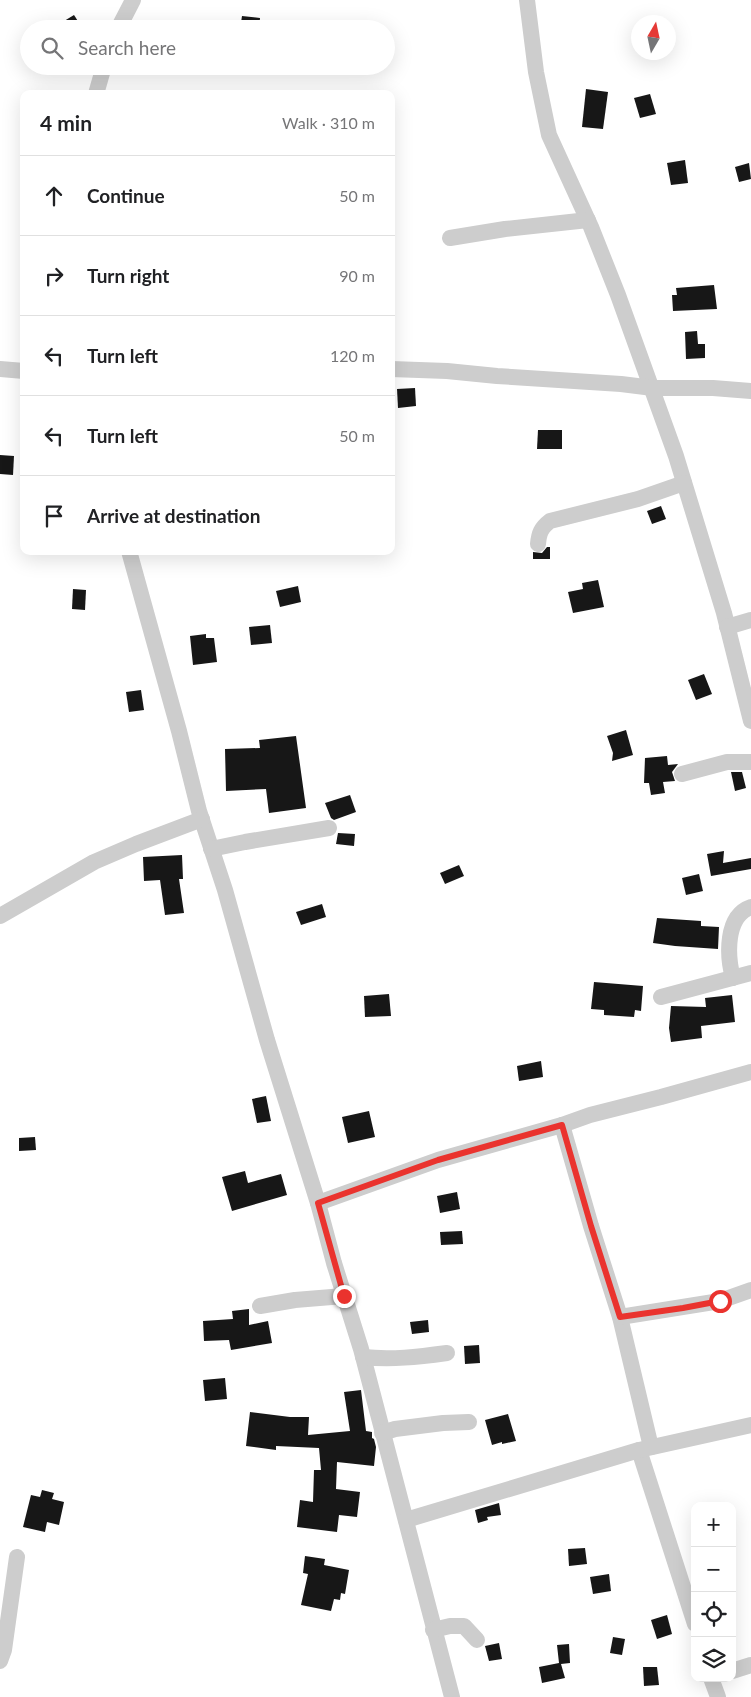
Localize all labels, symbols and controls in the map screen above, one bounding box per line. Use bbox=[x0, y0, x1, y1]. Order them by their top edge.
north arrow bbox=[631, 15, 676, 60]
search box bbox=[20, 20, 395, 75]
icon: search bbox=[38, 34, 66, 62]
text: Search here bbox=[78, 36, 176, 59]
text: 4 min bbox=[40, 110, 92, 135]
text: Walk · 310 m bbox=[282, 113, 375, 132]
icon: ahead bbox=[40, 182, 68, 210]
text: Continue bbox=[87, 184, 165, 207]
text: 50 m bbox=[339, 186, 375, 205]
icon: right bbox=[40, 262, 68, 290]
text: Turn right bbox=[87, 264, 169, 287]
text: 90 m bbox=[339, 266, 375, 285]
icon: left bbox=[40, 342, 68, 370]
text: Turn left bbox=[87, 344, 158, 367]
text: 120 m bbox=[330, 346, 375, 365]
icon: left bbox=[40, 422, 68, 450]
text: Turn left bbox=[87, 424, 158, 447]
text: 50 m bbox=[339, 426, 375, 445]
icon: arrive bbox=[40, 502, 68, 530]
text: Arrive at destination bbox=[87, 504, 260, 527]
route end bbox=[333, 1285, 356, 1308]
route start bbox=[709, 1290, 732, 1313]
map controls bbox=[691, 1502, 736, 1682]
button: + bbox=[691, 1502, 736, 1547]
button: − bbox=[691, 1547, 736, 1592]
button: locate bbox=[691, 1592, 736, 1637]
button: layers bbox=[691, 1637, 736, 1682]

